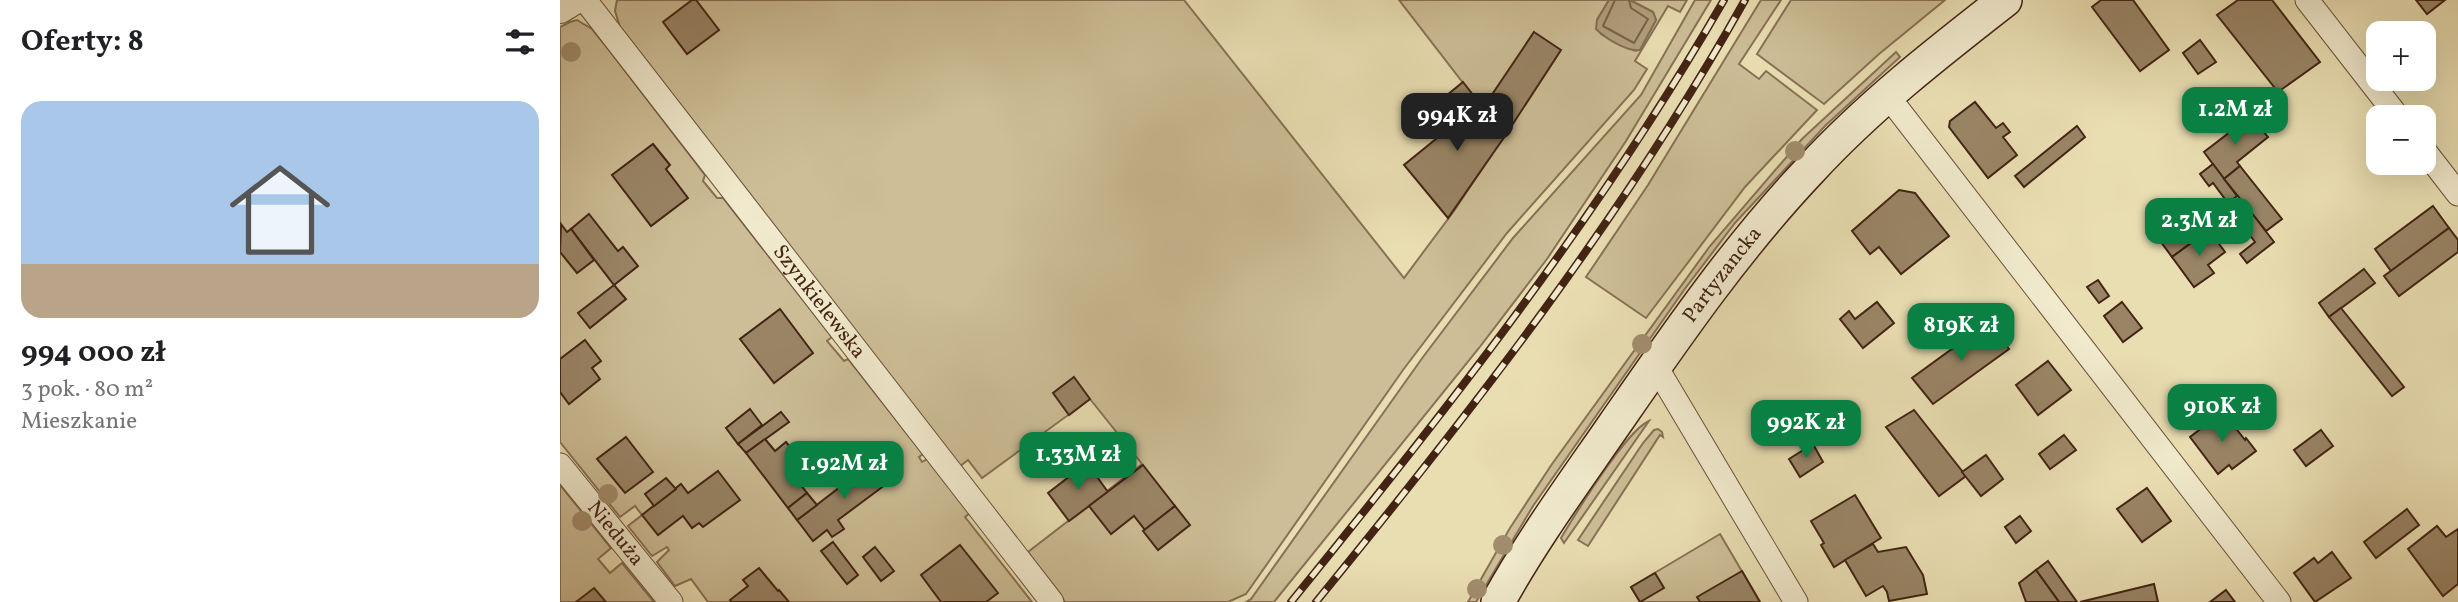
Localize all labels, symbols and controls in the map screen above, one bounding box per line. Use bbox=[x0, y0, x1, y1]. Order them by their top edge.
text: Oferty: 8 bbox=[21, 21, 144, 63]
map controls bbox=[2366, 21, 2436, 175]
button: + bbox=[2366, 21, 2436, 91]
icon: filters bbox=[501, 23, 539, 61]
pin: 1.2M zł bbox=[2170, 88, 2300, 147]
pin: 994K zł bbox=[1392, 94, 1522, 153]
text: 1.2M zł bbox=[2198, 94, 2272, 126]
text: 994K zł bbox=[1417, 100, 1497, 132]
button: − bbox=[2366, 105, 2436, 175]
icon: home bbox=[217, 147, 343, 273]
pin: 2.3M zł bbox=[2134, 198, 2264, 258]
text: 2.3M zł bbox=[2161, 205, 2237, 237]
street label: Partyzancka bbox=[1676, 220, 1769, 329]
street label: Szynkielewska bbox=[766, 239, 873, 365]
pin: 819K zł bbox=[1896, 304, 2026, 363]
text: 819K zł bbox=[1923, 310, 1999, 342]
text: 994 000 zł bbox=[21, 332, 165, 374]
text: 3 pok. · 80 m² bbox=[21, 374, 153, 406]
pin: 910K zł bbox=[2157, 384, 2287, 444]
text: 910K zł bbox=[2184, 391, 2260, 423]
pin: 992K zł bbox=[1741, 400, 1871, 460]
text: Mieszkanie bbox=[21, 406, 137, 438]
text: 992K zł bbox=[1767, 407, 1845, 439]
pin: 1.33M zł bbox=[1006, 433, 1150, 492]
text: 1.33M zł bbox=[1035, 439, 1121, 471]
pin: 1.92M zł bbox=[772, 442, 916, 501]
text: 1.92M zł bbox=[801, 448, 887, 480]
street label: Nieduża bbox=[580, 494, 651, 572]

